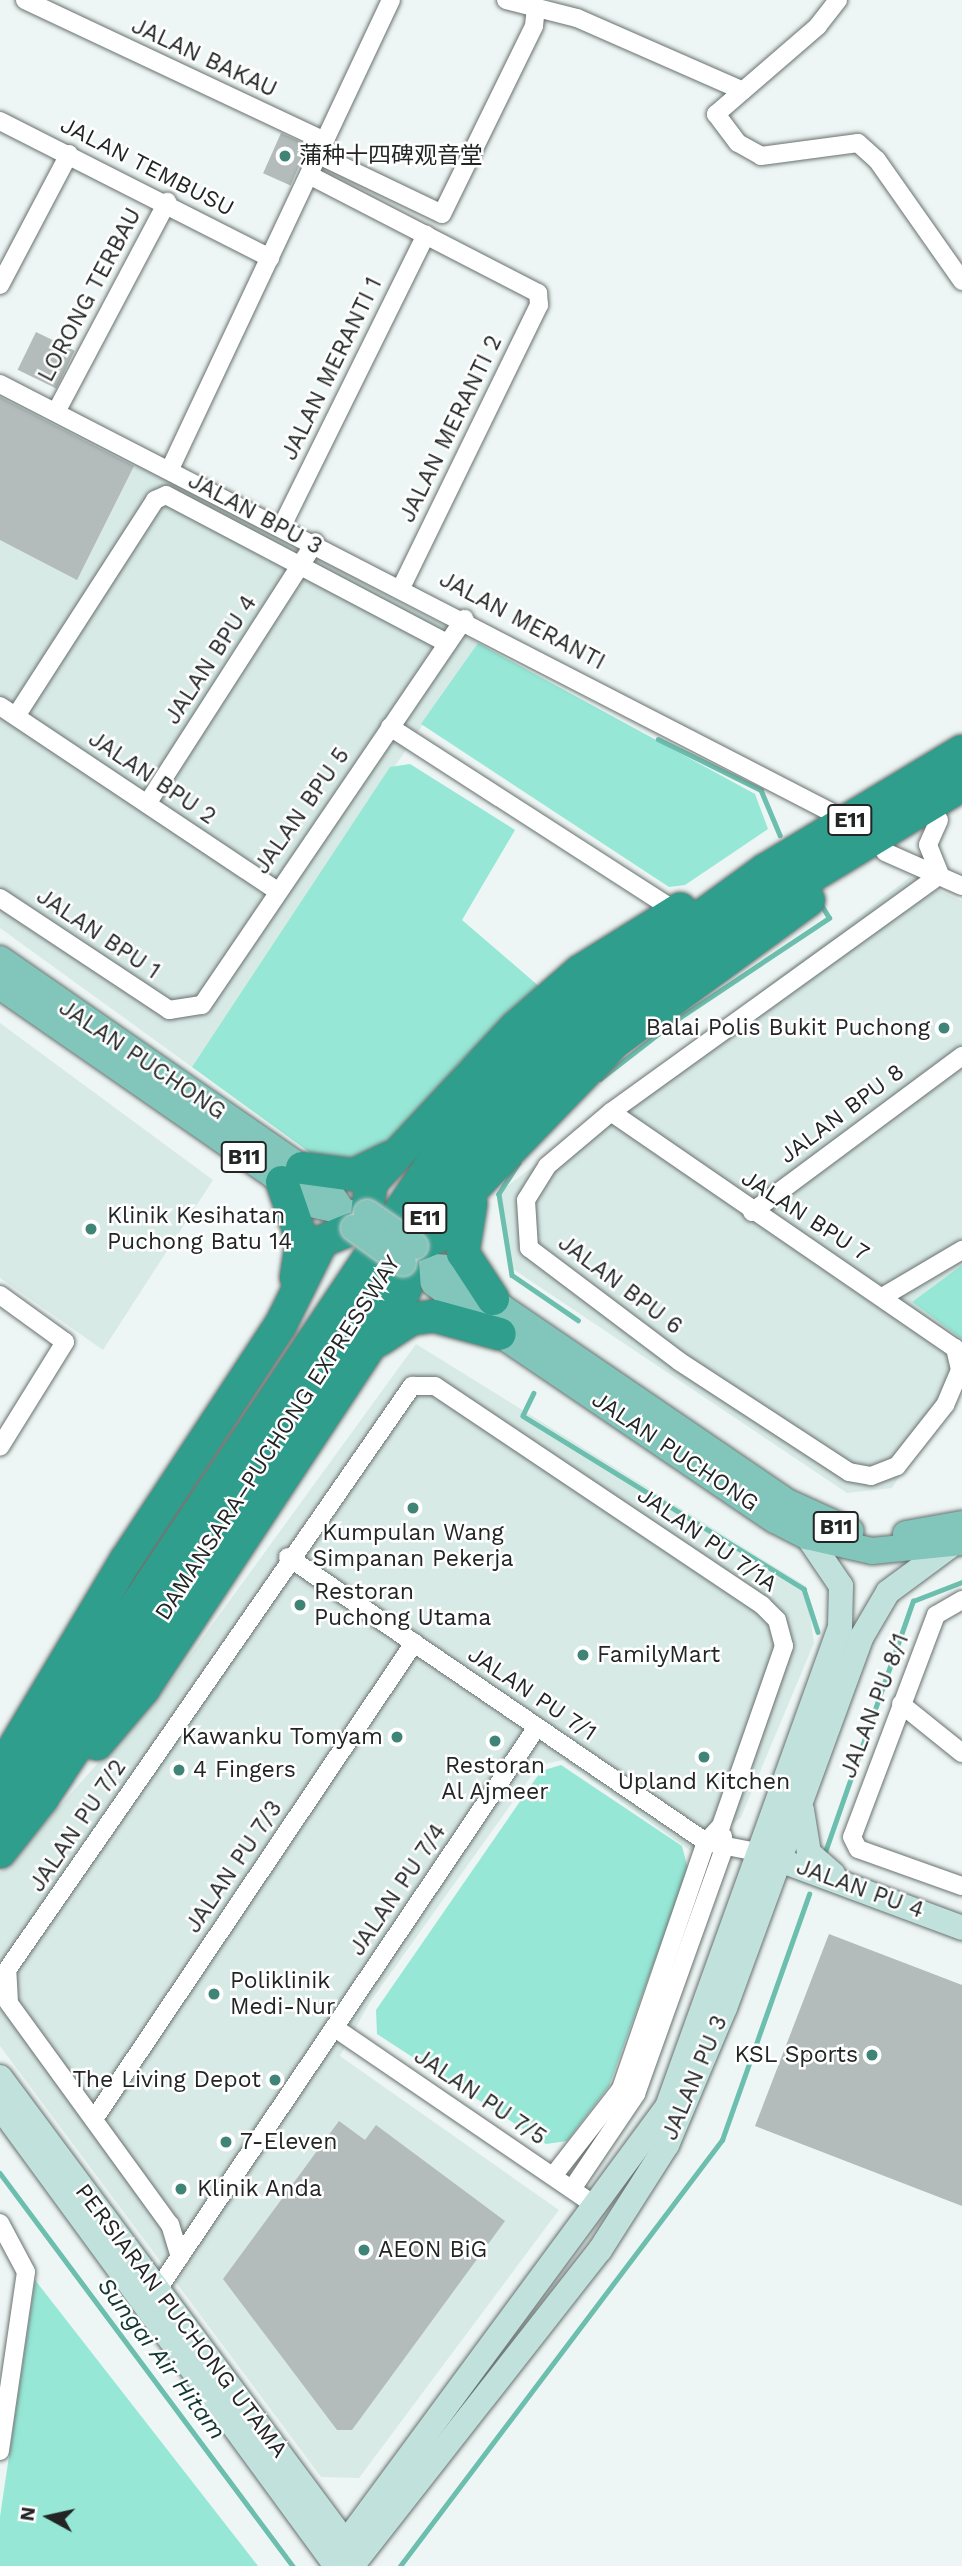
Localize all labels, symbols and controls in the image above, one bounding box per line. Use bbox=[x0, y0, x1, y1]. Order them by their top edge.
street label: JALAN BAKAU bbox=[127, 12, 281, 104]
street label: JALAN TEMBUSU bbox=[55, 111, 239, 223]
place label: 蒲种十四碑观音堂 bbox=[299, 142, 483, 170]
marker: 蒲种十四碑观音堂 bbox=[277, 148, 293, 164]
street label: LORONG TERBAU bbox=[32, 203, 148, 387]
street label: JALAN MERANTI 1 bbox=[276, 273, 388, 465]
street label: JALAN MERANTI 2 bbox=[394, 331, 508, 527]
street label: JALAN BPU 3 bbox=[183, 467, 327, 561]
street label: JALAN MERANTI bbox=[434, 566, 610, 676]
street label: JALAN BPU 4 bbox=[159, 590, 263, 730]
street label: JALAN BPU 2 bbox=[83, 725, 221, 831]
street label: JALAN BPU 5 bbox=[248, 743, 356, 879]
road number: E11 bbox=[827, 802, 873, 838]
street label: JALAN BPU 1 bbox=[31, 882, 165, 986]
street label: JALAN PUCHONG bbox=[53, 994, 231, 1126]
place label: Balai Polis Bukit Puchong bbox=[646, 1014, 930, 1042]
marker: Balai Polis Bukit Puchong bbox=[936, 1020, 952, 1036]
street label: JALAN BPU 8 bbox=[774, 1058, 910, 1170]
road number: B11 bbox=[219, 1140, 268, 1174]
street label: JALAN BPU 7 bbox=[736, 1164, 874, 1268]
road number: E11 bbox=[402, 1200, 448, 1236]
place label: Klinik Kesihatan Puchong Batu 14 bbox=[107, 1202, 293, 1256]
marker: Klinik Kesihatan Puchong Batu 14 bbox=[81, 1219, 101, 1239]
street label: JALAN BPU 6 bbox=[552, 1229, 688, 1341]
street label: DAMANSARA–PUCHONG EXPRESSWAY bbox=[150, 1250, 406, 1626]
street label: JALAN PUCHONG bbox=[586, 1386, 764, 1518]
street label: JALAN PU 7/1A bbox=[631, 1481, 783, 1599]
marker: Kumpulan Wang Simpanan Pekerja bbox=[405, 1500, 421, 1516]
road number: B11 bbox=[812, 1510, 860, 1544]
place label: Kumpulan Wang Simpanan Pekerja bbox=[313, 1519, 513, 1573]
place label: Restoran Puchong Utama bbox=[314, 1578, 491, 1632]
marker: Restoran Puchong Utama bbox=[292, 1597, 308, 1613]
street label: JALAN PU 8/1 bbox=[835, 1630, 915, 1782]
street label: JALAN PU 7/1 bbox=[462, 1641, 602, 1747]
place label: FamilyMart bbox=[597, 1641, 720, 1669]
marker: FamilyMart bbox=[575, 1647, 591, 1663]
place label: Kawanku Tomyam bbox=[181, 1723, 383, 1751]
marker: Kawanku Tomyam bbox=[389, 1729, 405, 1745]
marker: Restoran Al Ajmeer bbox=[487, 1733, 503, 1749]
marker: Upland Kitchen bbox=[696, 1749, 712, 1765]
place label: Restoran Al Ajmeer bbox=[440, 1752, 550, 1806]
street label: JALAN PU 7/2 bbox=[23, 1754, 133, 1898]
place label: 4 Fingers bbox=[193, 1756, 296, 1784]
marker: 4 Fingers bbox=[171, 1762, 187, 1778]
place label: Upland Kitchen bbox=[618, 1768, 790, 1796]
street label: JALAN PU 7/3 bbox=[179, 1795, 289, 1939]
street label: JALAN PU 7/4 bbox=[343, 1818, 453, 1962]
street label: JALAN PU 4 bbox=[793, 1853, 927, 1925]
place label: Poliklinik Medi-Nur bbox=[230, 1967, 335, 2021]
marker: Poliklinik Medi-Nur bbox=[204, 1984, 224, 2004]
street label: JALAN PU 3 bbox=[656, 2011, 734, 2145]
place label: KSL Sports bbox=[734, 2041, 858, 2069]
street label: JALAN PU 7/5 bbox=[408, 2042, 552, 2152]
marker: KSL Sports bbox=[864, 2047, 880, 2063]
place label: The Living Depot bbox=[72, 2066, 261, 2094]
marker: The Living Depot bbox=[267, 2072, 283, 2088]
place label: 7-Eleven bbox=[240, 2128, 338, 2156]
marker: 7-Eleven bbox=[218, 2134, 234, 2150]
place label: Klinik Anda bbox=[197, 2175, 323, 2203]
street label: PERSIARAN PUCHONG UTAMA bbox=[69, 2179, 293, 2463]
marker: Klinik Anda bbox=[171, 2179, 191, 2199]
place label: AEON BiG bbox=[378, 2236, 487, 2264]
marker: AEON BiG bbox=[356, 2242, 372, 2258]
water label: Sungai Air Hitam bbox=[90, 2272, 232, 2446]
north arrow bbox=[14, 2482, 84, 2552]
text: N bbox=[15, 2505, 40, 2523]

